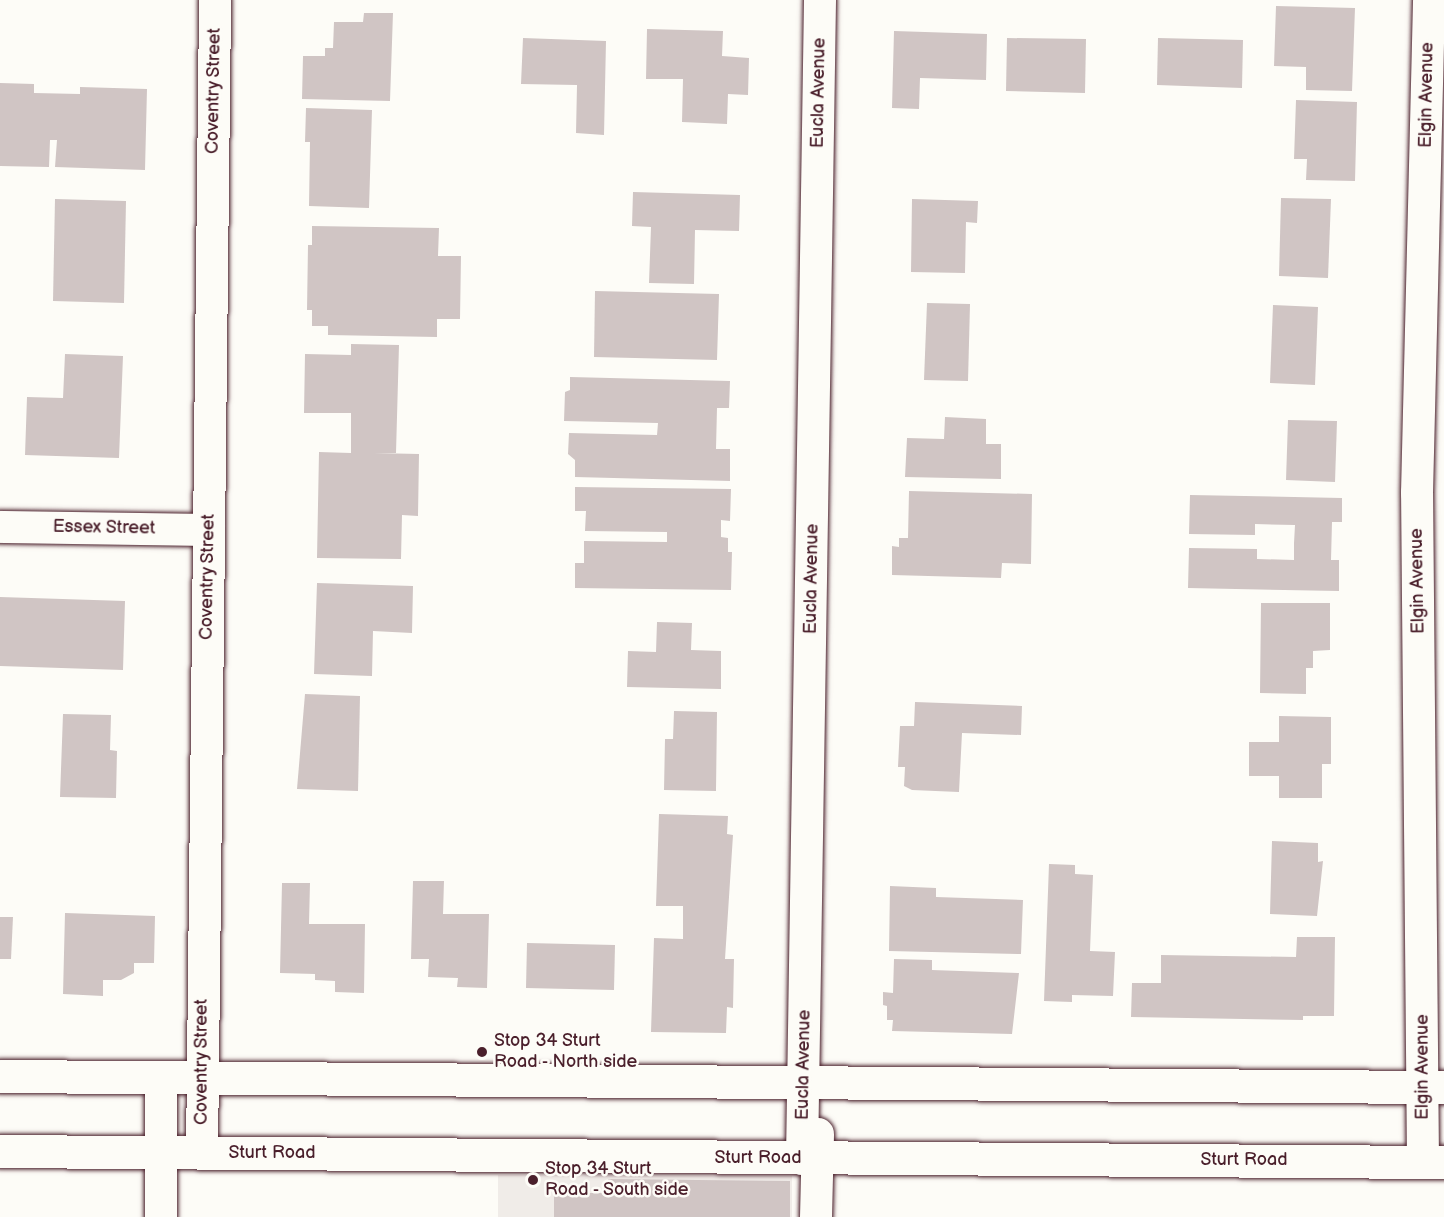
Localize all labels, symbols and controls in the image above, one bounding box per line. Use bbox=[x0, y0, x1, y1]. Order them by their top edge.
street label: Coventry Street bbox=[202, 27, 226, 155]
street label: Eucla Avenue bbox=[807, 38, 831, 148]
street label: Elgin Avenue bbox=[1415, 42, 1439, 148]
street label: Coventry Street bbox=[196, 513, 220, 641]
street label: Essex Street bbox=[52, 516, 156, 540]
street label: Eucla Avenue bbox=[800, 524, 824, 634]
street label: Elgin Avenue bbox=[1406, 528, 1430, 634]
street label: Coventry Street bbox=[191, 998, 213, 1126]
street label: Eucla Avenue bbox=[792, 1010, 816, 1120]
street label: Elgin Avenue bbox=[1412, 1014, 1434, 1120]
place label: Stop 34 Sturt Road - North side bbox=[494, 1031, 639, 1074]
marker: Stop 34 Sturt Road - North side bbox=[475, 1045, 489, 1059]
street label: Sturt Road bbox=[229, 1142, 315, 1164]
street label: Sturt Road bbox=[715, 1147, 801, 1169]
street label: Sturt Road bbox=[1201, 1149, 1287, 1171]
place label: Stop 34 Sturt Road - South side bbox=[545, 1159, 690, 1202]
marker: Stop 34 Sturt Road - South side bbox=[526, 1173, 540, 1187]

